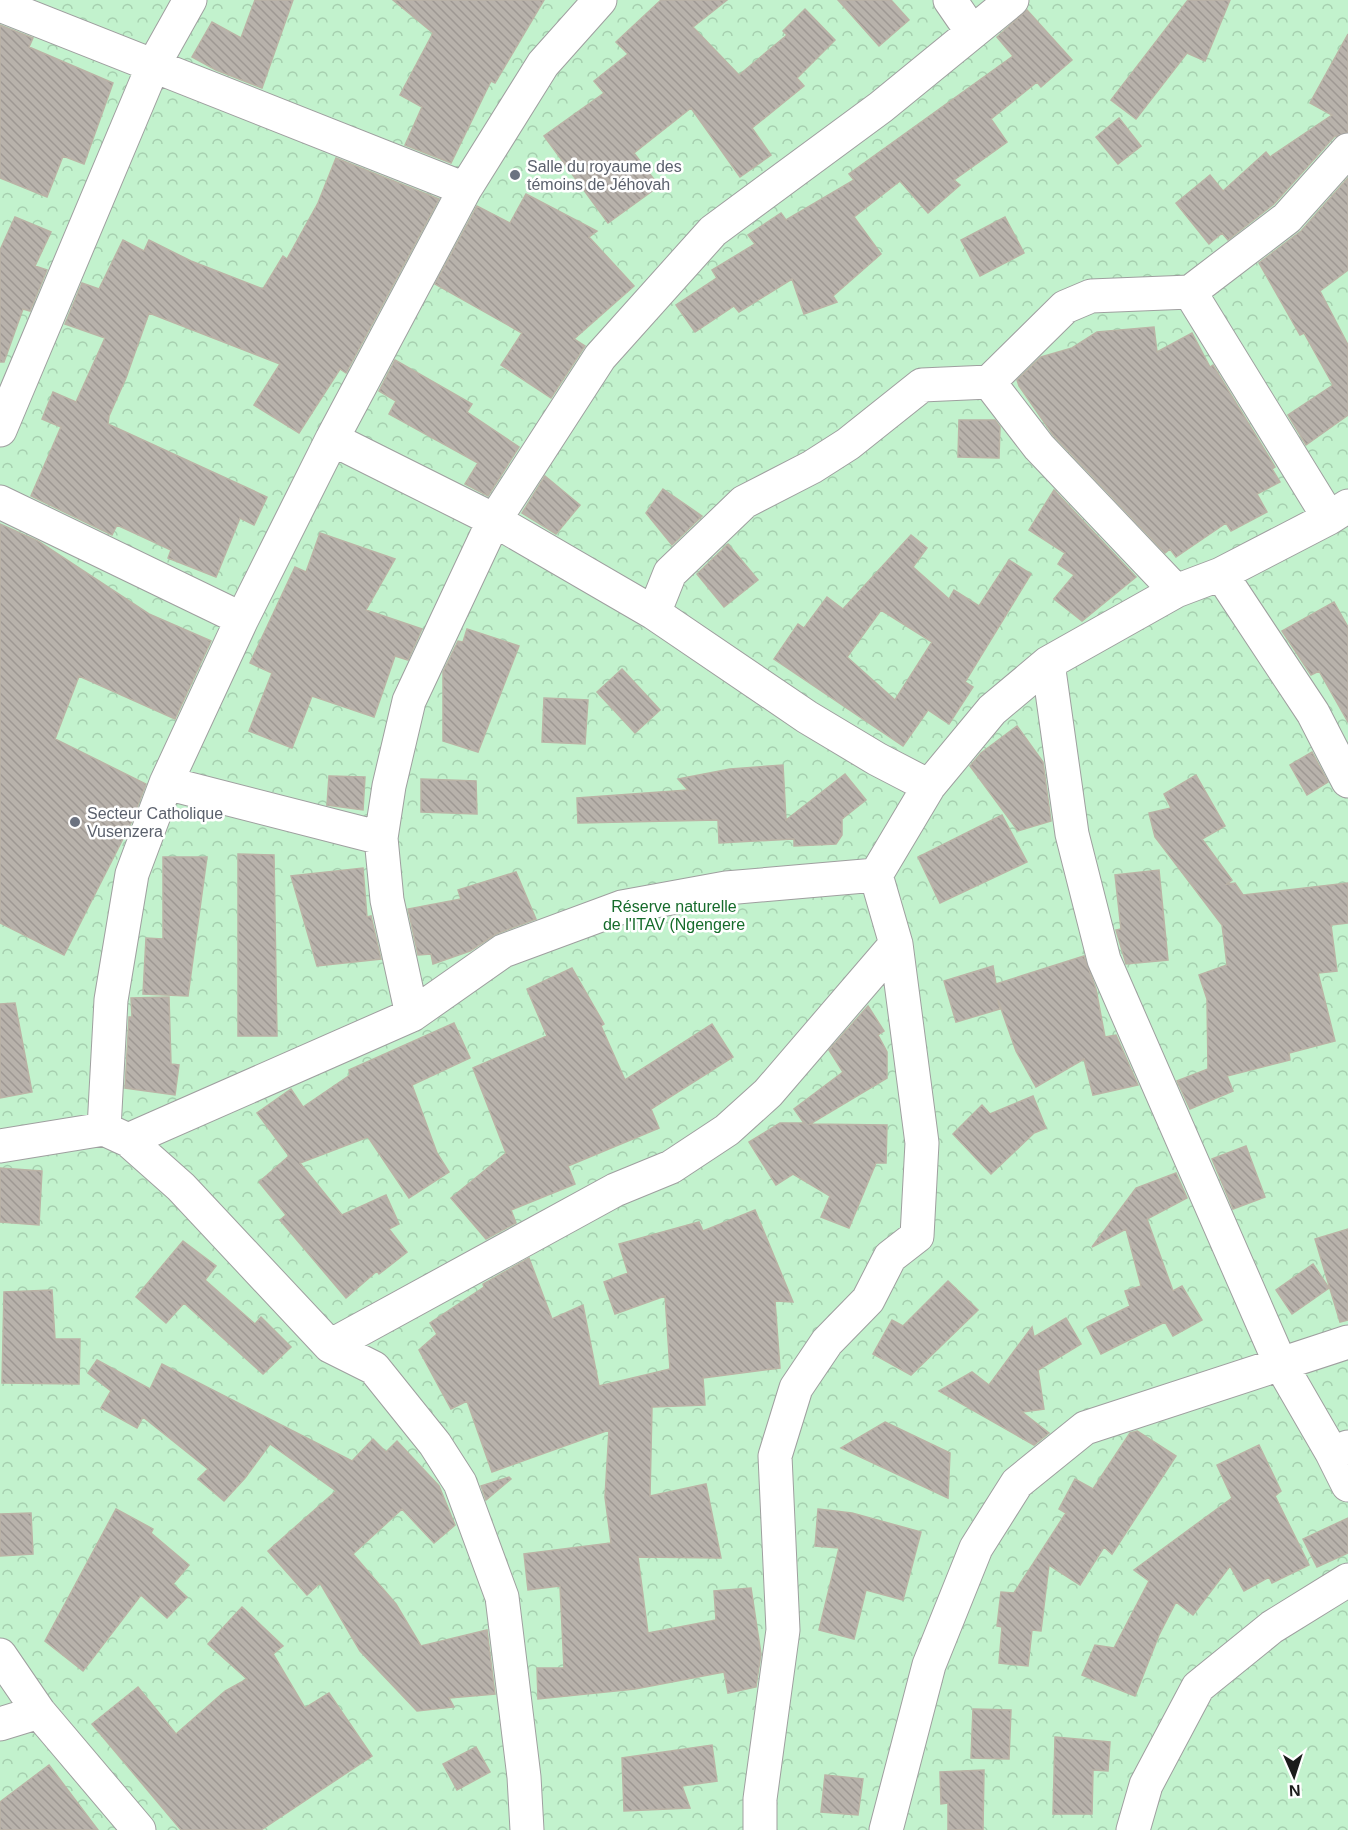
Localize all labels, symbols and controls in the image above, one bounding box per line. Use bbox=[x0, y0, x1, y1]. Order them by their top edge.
place label: Salle du royaume des témoins de Jéhovah bbox=[527, 158, 682, 193]
marker: Salle du royaume des témoins de Jéhovah bbox=[508, 168, 522, 182]
place label: Secteur Catholique Vusenzera bbox=[87, 805, 223, 840]
marker: Secteur Catholique Vusenzera bbox=[68, 815, 82, 829]
park label: Réserve naturelle de l'ITAV (Ngengere bbox=[603, 898, 745, 933]
north arrow bbox=[1264, 1746, 1324, 1806]
text: N bbox=[1289, 1782, 1301, 1799]

